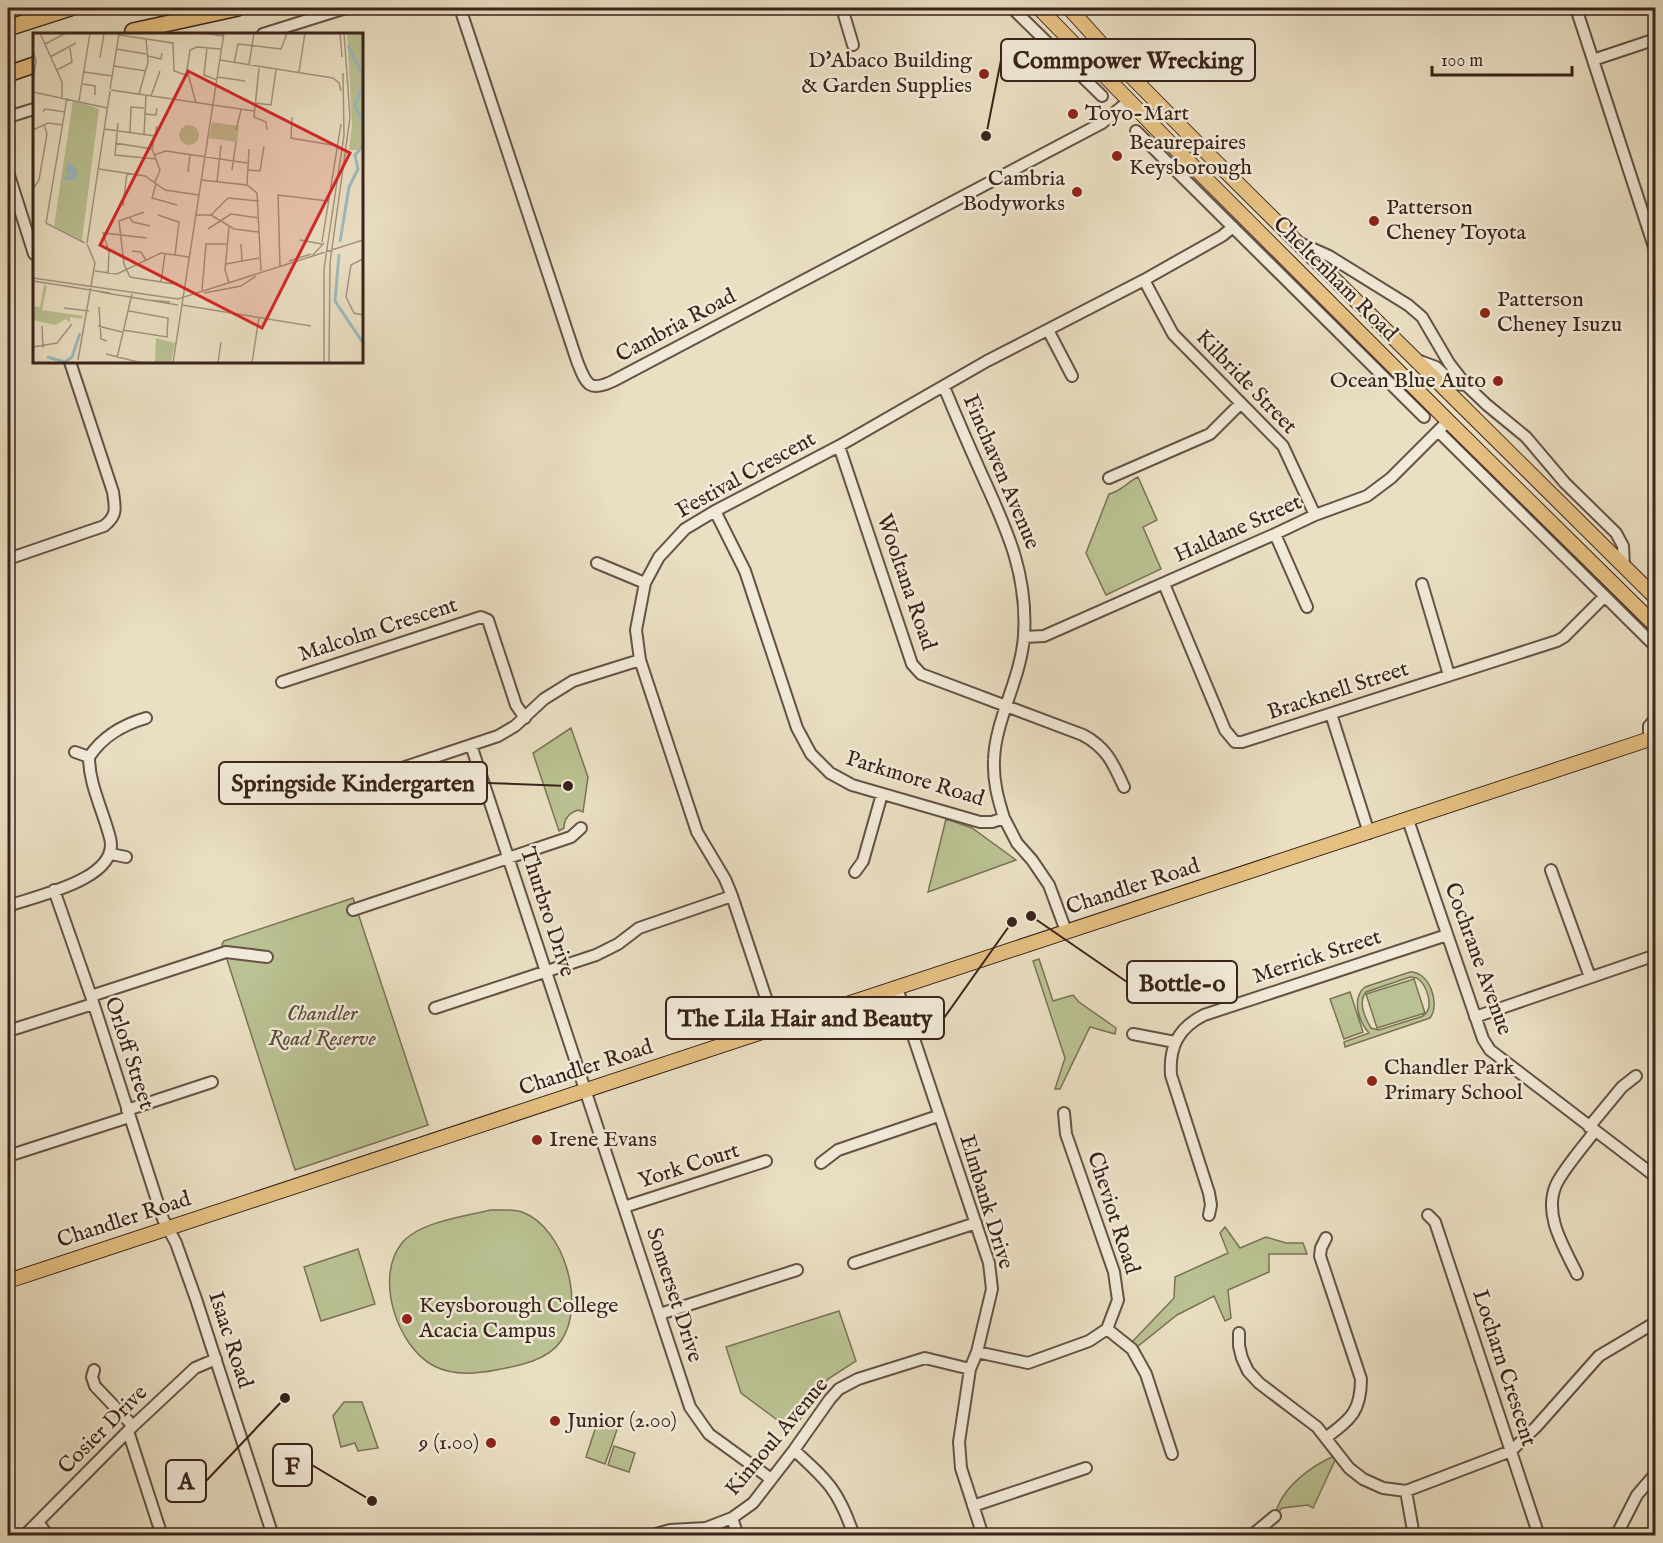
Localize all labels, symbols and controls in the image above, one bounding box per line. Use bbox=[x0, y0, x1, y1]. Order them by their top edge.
inset map bbox=[33, 33, 363, 363]
callout: Commpower Wrecking bbox=[1001, 39, 1255, 81]
scale bar bbox=[1432, 39, 1572, 77]
text: Commpower Wrecking bbox=[1013, 46, 1244, 77]
place label: D'Abaco Building & Garden Supplies bbox=[801, 47, 973, 100]
text: 100 m bbox=[1441, 50, 1483, 73]
marker: D'Abaco Building & Garden Supplies bbox=[977, 67, 991, 81]
place label: Toyo-Mart bbox=[1085, 100, 1189, 128]
marker: Toyo-Mart bbox=[1066, 107, 1080, 121]
place label: Beaurepaires Keysborough bbox=[1129, 129, 1252, 182]
marker: Beaurepaires Keysborough bbox=[1110, 149, 1124, 163]
place label: Cambria Bodyworks bbox=[963, 165, 1065, 218]
marker: Cambria Bodyworks bbox=[1070, 185, 1084, 199]
place label: Patterson Cheney Toyota bbox=[1386, 194, 1526, 247]
street label: Cheltenham Road bbox=[1267, 211, 1404, 348]
marker: Patterson Cheney Toyota bbox=[1367, 214, 1381, 228]
street label: Cambria Road bbox=[611, 283, 741, 369]
place label: Patterson Cheney Isuzu bbox=[1497, 286, 1622, 339]
marker: Patterson Cheney Isuzu bbox=[1478, 306, 1492, 320]
street label: Kilbride Street bbox=[1189, 324, 1303, 440]
place label: Ocean Blue Auto bbox=[1330, 367, 1486, 395]
marker: Ocean Blue Auto bbox=[1491, 374, 1505, 388]
street label: Finchaven Avenue bbox=[956, 390, 1046, 554]
street label: Festival Crescent bbox=[671, 425, 821, 525]
street label: Haldane Street bbox=[1170, 488, 1307, 570]
street label: Wooltana Road bbox=[870, 510, 942, 654]
street label: Malcolm Crescent bbox=[295, 591, 461, 669]
street label: Bracknell Street bbox=[1264, 655, 1413, 727]
street label: Parkmore Road bbox=[842, 745, 988, 813]
callout: Springside Kindergarten bbox=[219, 762, 487, 804]
text: Springside Kindergarten bbox=[231, 769, 475, 800]
street label: Thurbro Drive bbox=[513, 844, 581, 980]
street label: Chandler Road bbox=[1063, 852, 1204, 922]
street label: Cochrane Avenue bbox=[1437, 879, 1519, 1039]
street label: Merrick Street bbox=[1249, 923, 1385, 991]
callout: Bottle-o bbox=[1127, 961, 1237, 1003]
text: Bottle-o bbox=[1139, 969, 1225, 1000]
street label: Orloff Street bbox=[98, 993, 160, 1113]
callout: The Lila Hair and Beauty bbox=[666, 997, 944, 1039]
park label: Chandler Road Reserve bbox=[268, 1000, 376, 1053]
text: The Lila Hair and Beauty bbox=[677, 1004, 933, 1035]
street label: Chandler Road bbox=[516, 1033, 657, 1103]
place label: Chandler Park Primary School bbox=[1384, 1054, 1523, 1107]
marker: Chandler Park Primary School bbox=[1365, 1074, 1379, 1088]
place label: Irene Evans bbox=[549, 1126, 657, 1154]
street label: Elmbank Drive bbox=[952, 1131, 1020, 1273]
marker: Irene Evans bbox=[530, 1133, 544, 1147]
street label: York Court bbox=[635, 1136, 743, 1195]
street label: Cheviot Road bbox=[1080, 1148, 1146, 1278]
street label: Chandler Road bbox=[54, 1185, 195, 1255]
street label: Somerset Drive bbox=[639, 1224, 709, 1366]
street label: Locharn Crescent bbox=[1465, 1286, 1543, 1450]
street label: Isaac Road bbox=[201, 1288, 259, 1392]
place label: Keysborough College Acacia Campus bbox=[418, 1292, 618, 1345]
marker: Keysborough College Acacia Campus bbox=[400, 1312, 414, 1326]
street label: Kinnoul Avenue bbox=[719, 1372, 835, 1502]
street label: Cosier Drive bbox=[52, 1379, 154, 1481]
place label: Junior (2.00) bbox=[564, 1407, 677, 1435]
marker: Junior (2.00) bbox=[548, 1414, 562, 1428]
place label: 9 (1.00) bbox=[418, 1429, 479, 1457]
marker: 9 (1.00) bbox=[484, 1436, 498, 1450]
callout: F bbox=[273, 1444, 312, 1486]
text: F bbox=[284, 1452, 300, 1483]
callout: A bbox=[166, 1460, 206, 1502]
text: A bbox=[177, 1467, 196, 1498]

